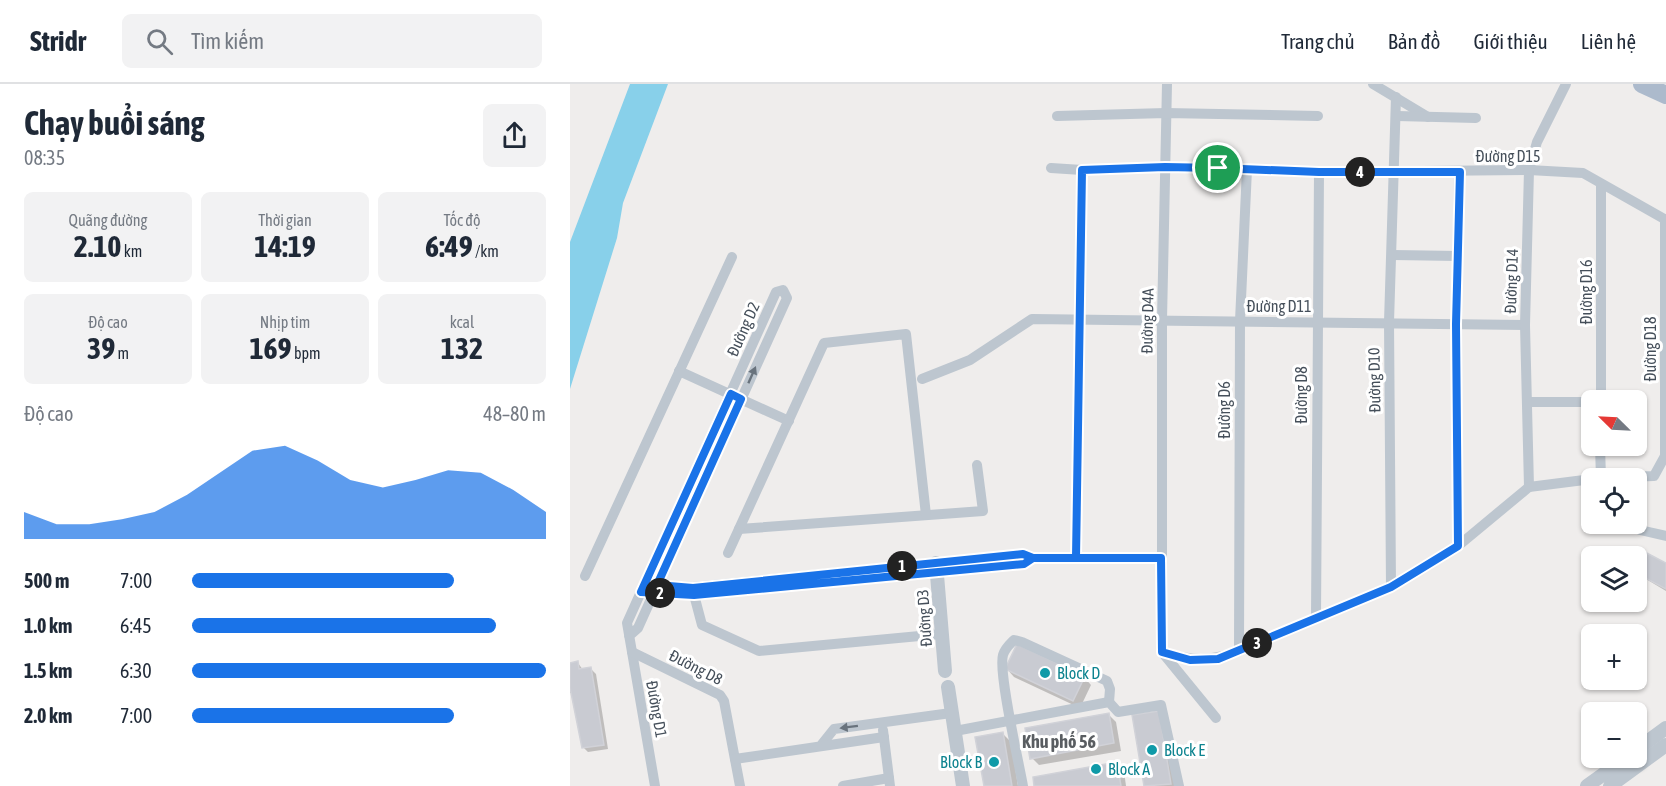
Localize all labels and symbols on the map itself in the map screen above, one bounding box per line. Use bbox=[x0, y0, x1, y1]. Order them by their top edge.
pin bbox=[1192, 142, 1243, 193]
street label: Đường D15 bbox=[1475, 147, 1541, 166]
pin: 4 bbox=[1345, 157, 1375, 187]
street label: Đường D14 bbox=[1501, 248, 1522, 314]
street label: Đường D16 bbox=[1577, 259, 1596, 325]
street label: Đường D4A bbox=[1137, 288, 1158, 354]
street label: Đường D11 bbox=[1246, 297, 1312, 316]
street label: Đường D2 bbox=[723, 299, 764, 359]
street label: Đường D18 bbox=[1641, 316, 1660, 382]
street label: Đường D10 bbox=[1364, 347, 1385, 413]
one-way arrow bbox=[747, 366, 757, 384]
street label: Đường D8 bbox=[1292, 366, 1311, 424]
street label: Đường D6 bbox=[1215, 381, 1234, 439]
north arrow bbox=[1581, 390, 1647, 456]
pin: 1 bbox=[887, 551, 917, 581]
pin: 2 bbox=[645, 578, 675, 608]
street label: Đường D3 bbox=[913, 589, 936, 647]
pin: 3 bbox=[1242, 628, 1272, 658]
street label: Đường D8 bbox=[666, 646, 726, 689]
place label: Block D bbox=[1057, 664, 1100, 682]
marker: Block D bbox=[1038, 666, 1052, 680]
street label: Đường D1 bbox=[642, 679, 671, 739]
one-way arrow bbox=[839, 723, 858, 732]
district label: Khu phố 56 bbox=[1022, 731, 1096, 752]
place label: Block E bbox=[1164, 741, 1205, 759]
marker: Block E bbox=[1145, 743, 1159, 757]
place label: Block B bbox=[940, 753, 982, 771]
marker: Block B bbox=[987, 755, 1001, 769]
place label: Block A bbox=[1108, 760, 1150, 778]
marker: Block A bbox=[1089, 762, 1103, 776]

